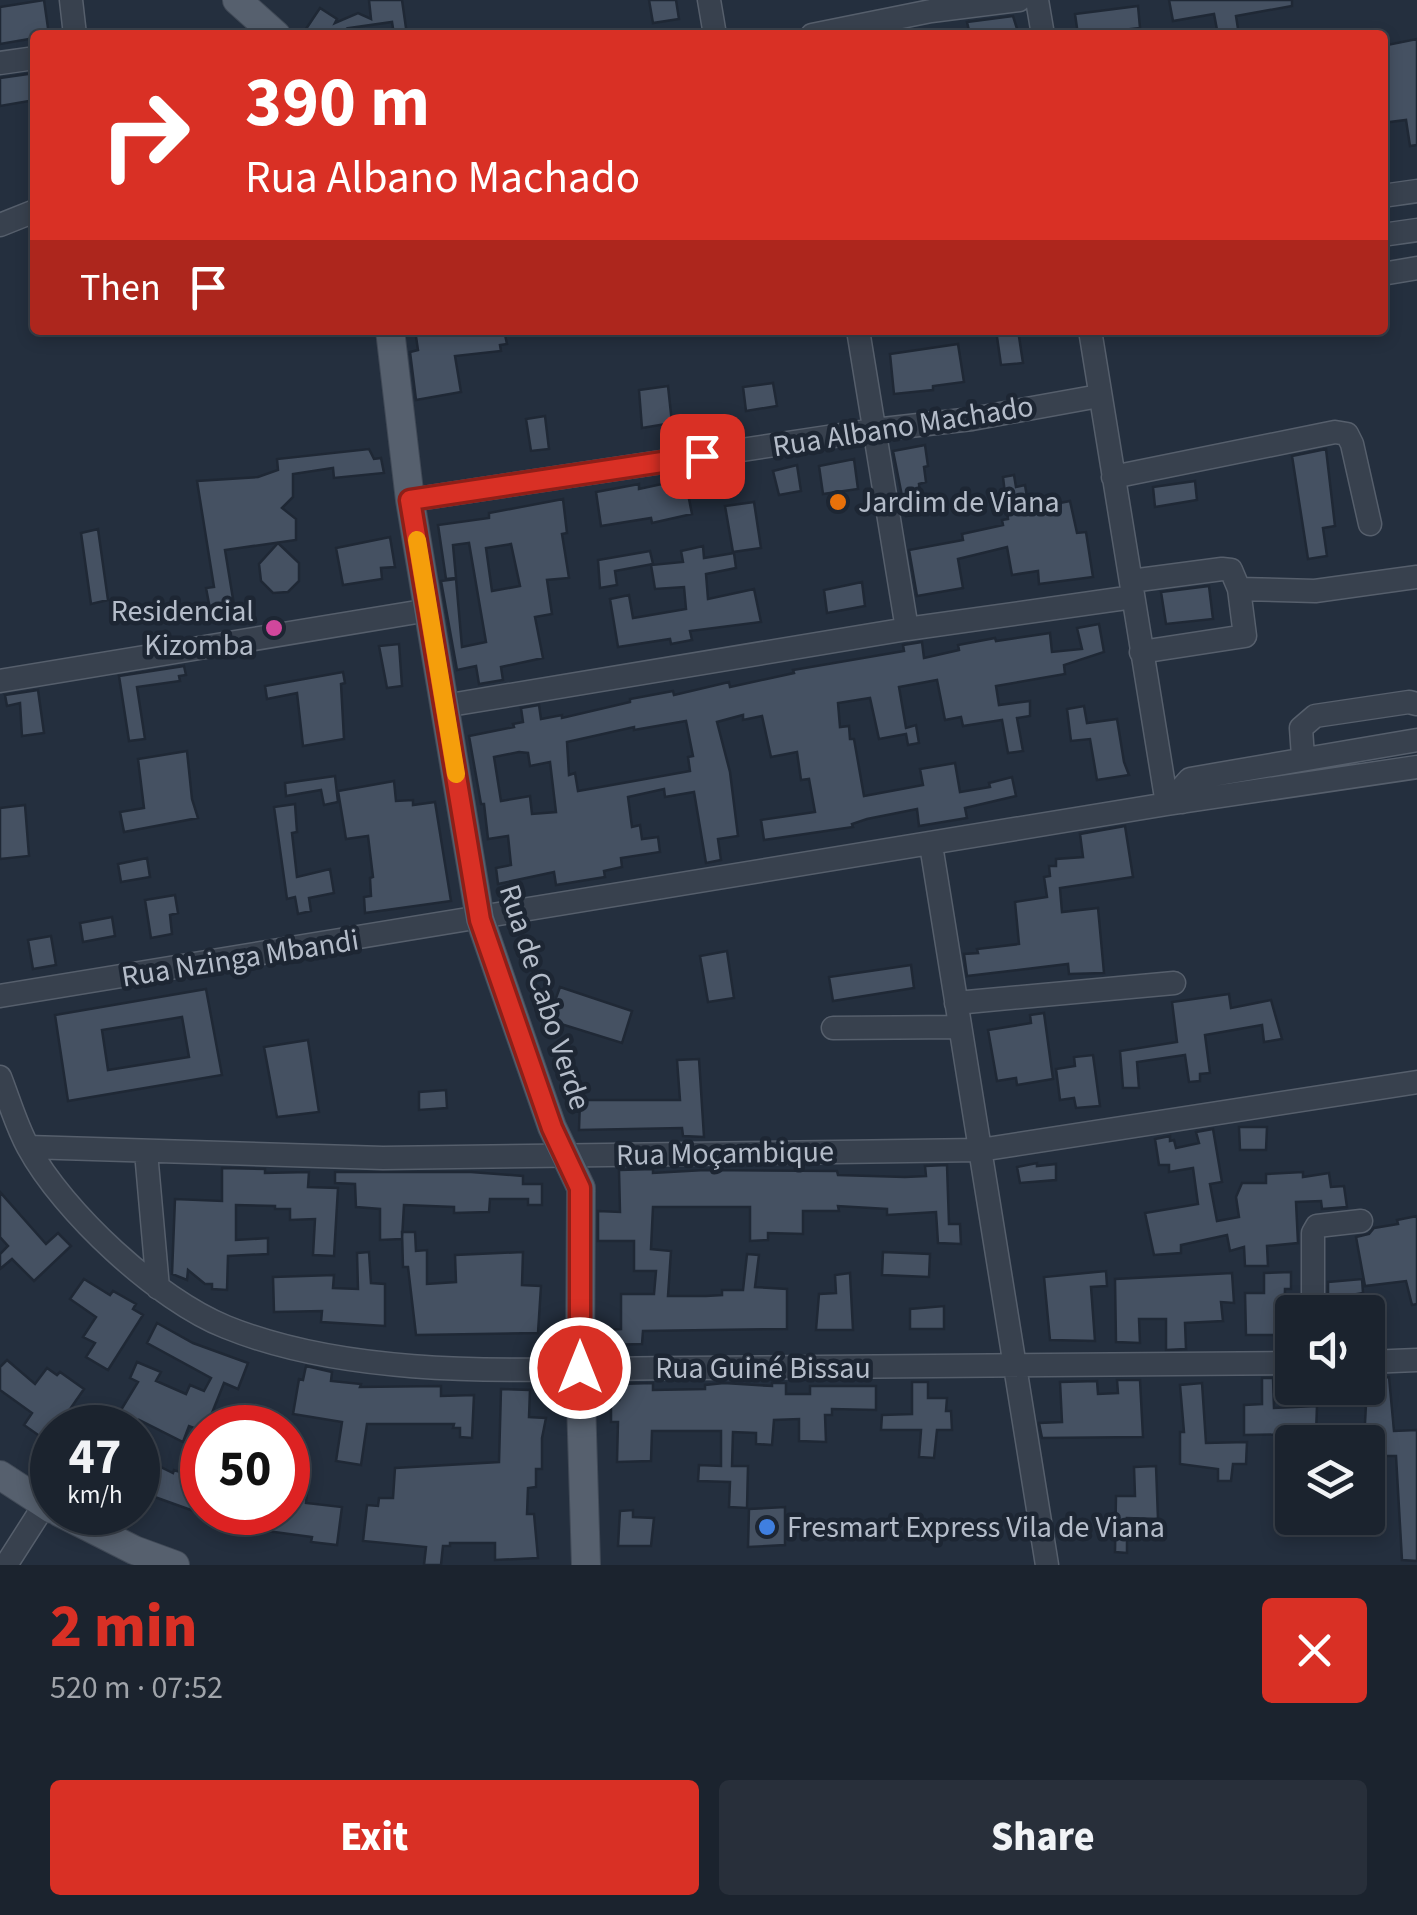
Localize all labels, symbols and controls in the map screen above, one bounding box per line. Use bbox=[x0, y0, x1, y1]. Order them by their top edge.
text: 390 m bbox=[245, 53, 430, 153]
icon: right bbox=[80, 70, 210, 200]
text: Rua Albano Machado bbox=[245, 146, 640, 210]
icon: arrive bbox=[181, 260, 236, 315]
text: Then bbox=[80, 261, 161, 315]
street label: Rua Albano Machado bbox=[770, 385, 1037, 468]
pin bbox=[660, 414, 745, 499]
icon: arrive bbox=[675, 429, 730, 484]
place label: Jardim de Viana bbox=[858, 481, 1060, 524]
marker: Jardim de Viana bbox=[827, 491, 849, 513]
place label: Residencial Kizomba bbox=[111, 590, 254, 667]
marker: Residencial Kizomba bbox=[263, 617, 285, 639]
street label: Rua de Cabo Verde bbox=[488, 879, 601, 1115]
street label: Rua Nzinga Mbandi bbox=[118, 919, 362, 998]
street label: Rua Moçambique bbox=[616, 1130, 834, 1177]
map controls bbox=[1275, 1295, 1385, 1535]
button: sound bbox=[1275, 1295, 1385, 1405]
position arrow bbox=[528, 1316, 632, 1420]
street label: Rua Guiné Bissau bbox=[655, 1347, 871, 1390]
speed limit sign: 50 bbox=[180, 1405, 310, 1535]
text: 47 bbox=[69, 1422, 121, 1493]
button: layers bbox=[1275, 1425, 1385, 1535]
text: km/h bbox=[67, 1477, 123, 1513]
place label: Fresmart Express Vila de Viana bbox=[787, 1506, 1165, 1549]
marker: Fresmart Express Vila de Viana bbox=[756, 1516, 778, 1538]
text: 2 min bbox=[50, 1585, 197, 1670]
button: close bbox=[1262, 1598, 1367, 1703]
text: 520 m · 07:52 bbox=[50, 1665, 223, 1711]
button: Exit bbox=[50, 1780, 699, 1895]
button: Share bbox=[719, 1780, 1367, 1895]

